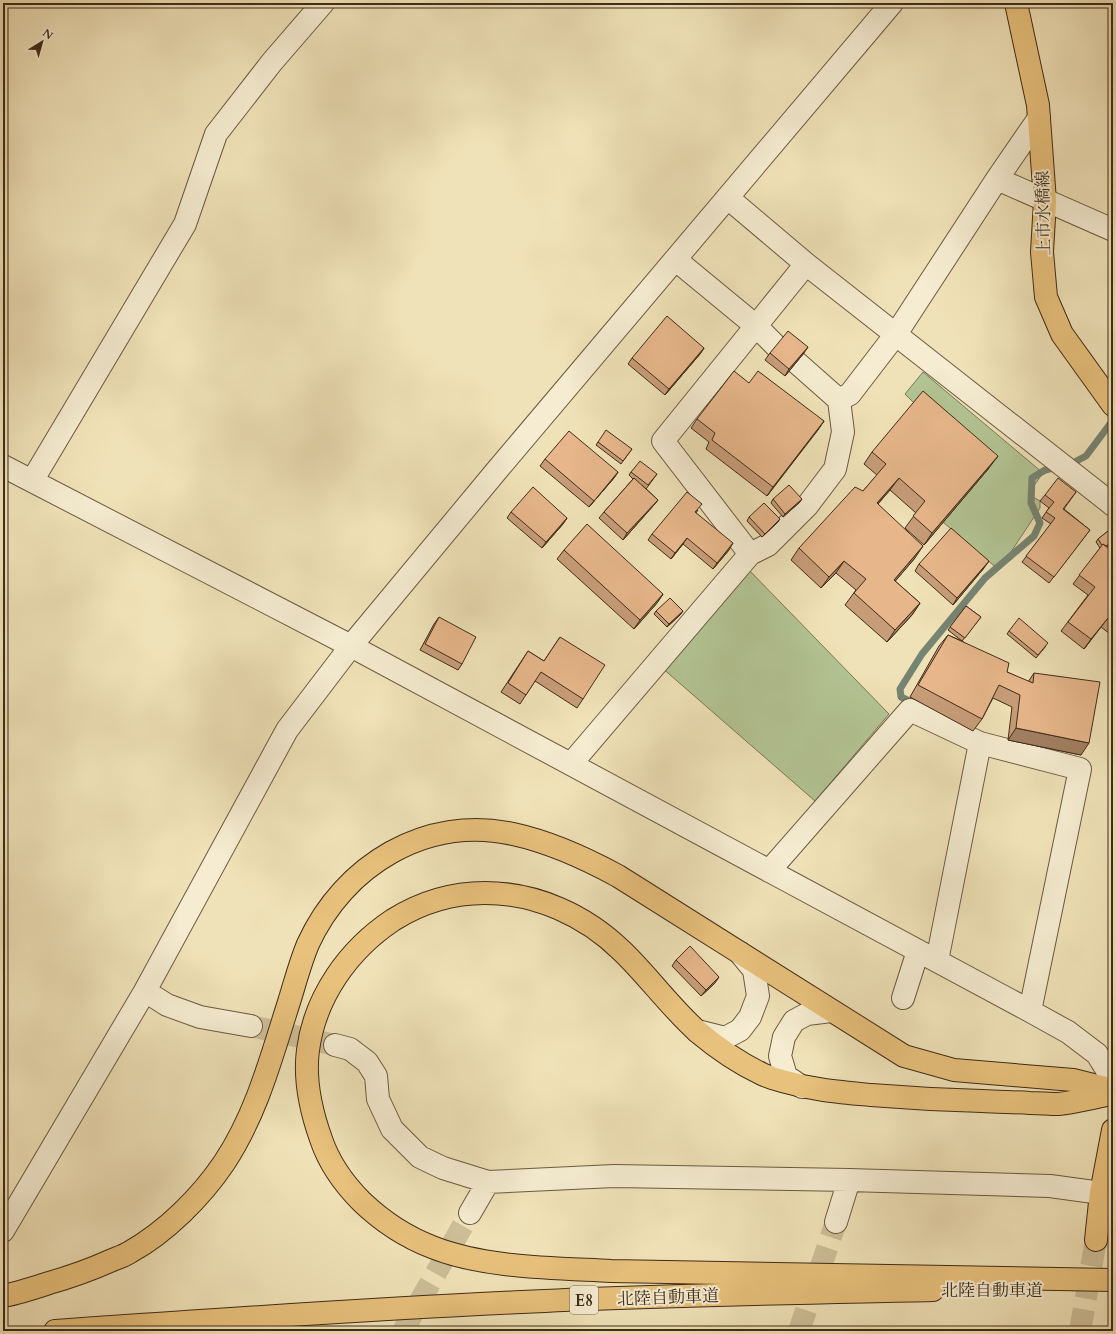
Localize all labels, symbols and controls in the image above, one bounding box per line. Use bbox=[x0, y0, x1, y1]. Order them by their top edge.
north arrow bbox=[22, 22, 62, 62]
text: N bbox=[39, 26, 56, 44]
street label: 上市水橋線 bbox=[1031, 170, 1056, 256]
street label: 北陸自動車道 bbox=[941, 1279, 1043, 1302]
street label: 北陸自動車道 bbox=[617, 1284, 719, 1311]
road number: E8 bbox=[570, 1286, 598, 1314]

